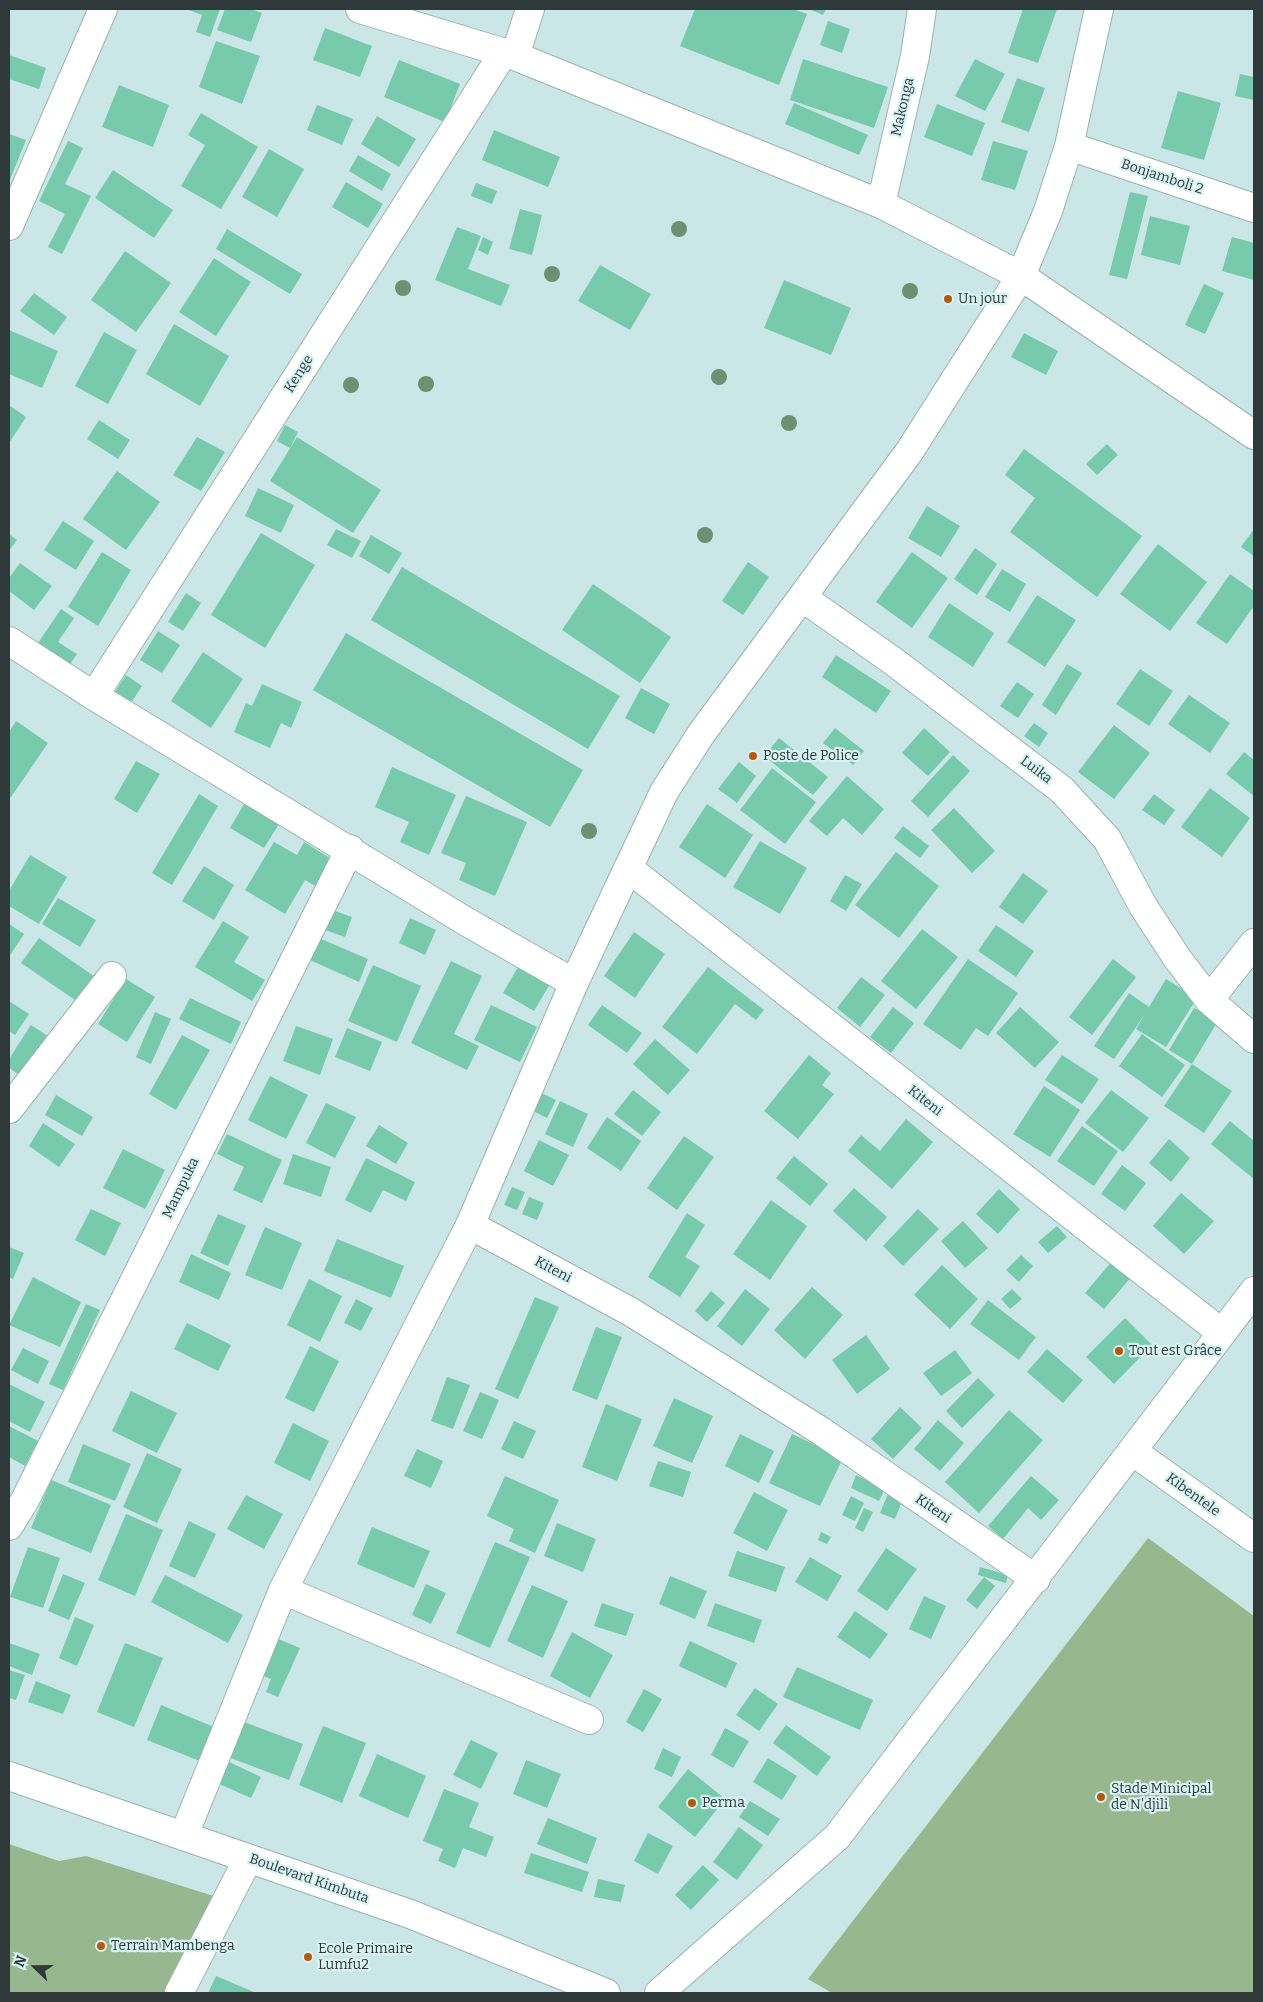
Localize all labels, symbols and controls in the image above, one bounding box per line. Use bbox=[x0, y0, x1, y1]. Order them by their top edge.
street label: Makonga bbox=[888, 76, 918, 138]
street label: Bonjamboli 2 bbox=[1119, 156, 1205, 198]
place label: Un jour bbox=[958, 291, 1007, 307]
marker: Un jour bbox=[942, 293, 954, 305]
street label: Kenge bbox=[281, 352, 317, 396]
place label: Poste de Police bbox=[763, 748, 859, 764]
marker: Poste de Police bbox=[747, 750, 759, 762]
street label: Luika bbox=[1017, 753, 1055, 787]
street label: Kiteni bbox=[904, 1082, 946, 1120]
street label: Mampuka bbox=[159, 1155, 203, 1221]
street label: Kiteni bbox=[532, 1253, 574, 1287]
place label: Tout est Grâce bbox=[1129, 1343, 1222, 1359]
marker: Tout est Grâce bbox=[1113, 1345, 1125, 1357]
street label: Kibentele bbox=[1163, 1470, 1223, 1520]
street label: Kiteni bbox=[912, 1491, 954, 1527]
place label: Stade Minicipal de N'djili bbox=[1111, 1781, 1211, 1814]
marker: Stade Minicipal de N'djili bbox=[1095, 1791, 1107, 1803]
place label: Perma bbox=[702, 1795, 745, 1811]
marker: Perma bbox=[686, 1797, 698, 1809]
street label: Boulevard Kimbuta bbox=[247, 1851, 371, 1907]
place label: Terrain Mambenga bbox=[111, 1938, 235, 1954]
marker: Terrain Mambenga bbox=[95, 1940, 107, 1952]
place label: Ecole Primaire Lumfu2 bbox=[318, 1941, 413, 1974]
north arrow bbox=[10, 1942, 60, 1992]
marker: Ecole Primaire Lumfu2 bbox=[302, 1951, 314, 1963]
text: N bbox=[11, 1953, 31, 1969]

